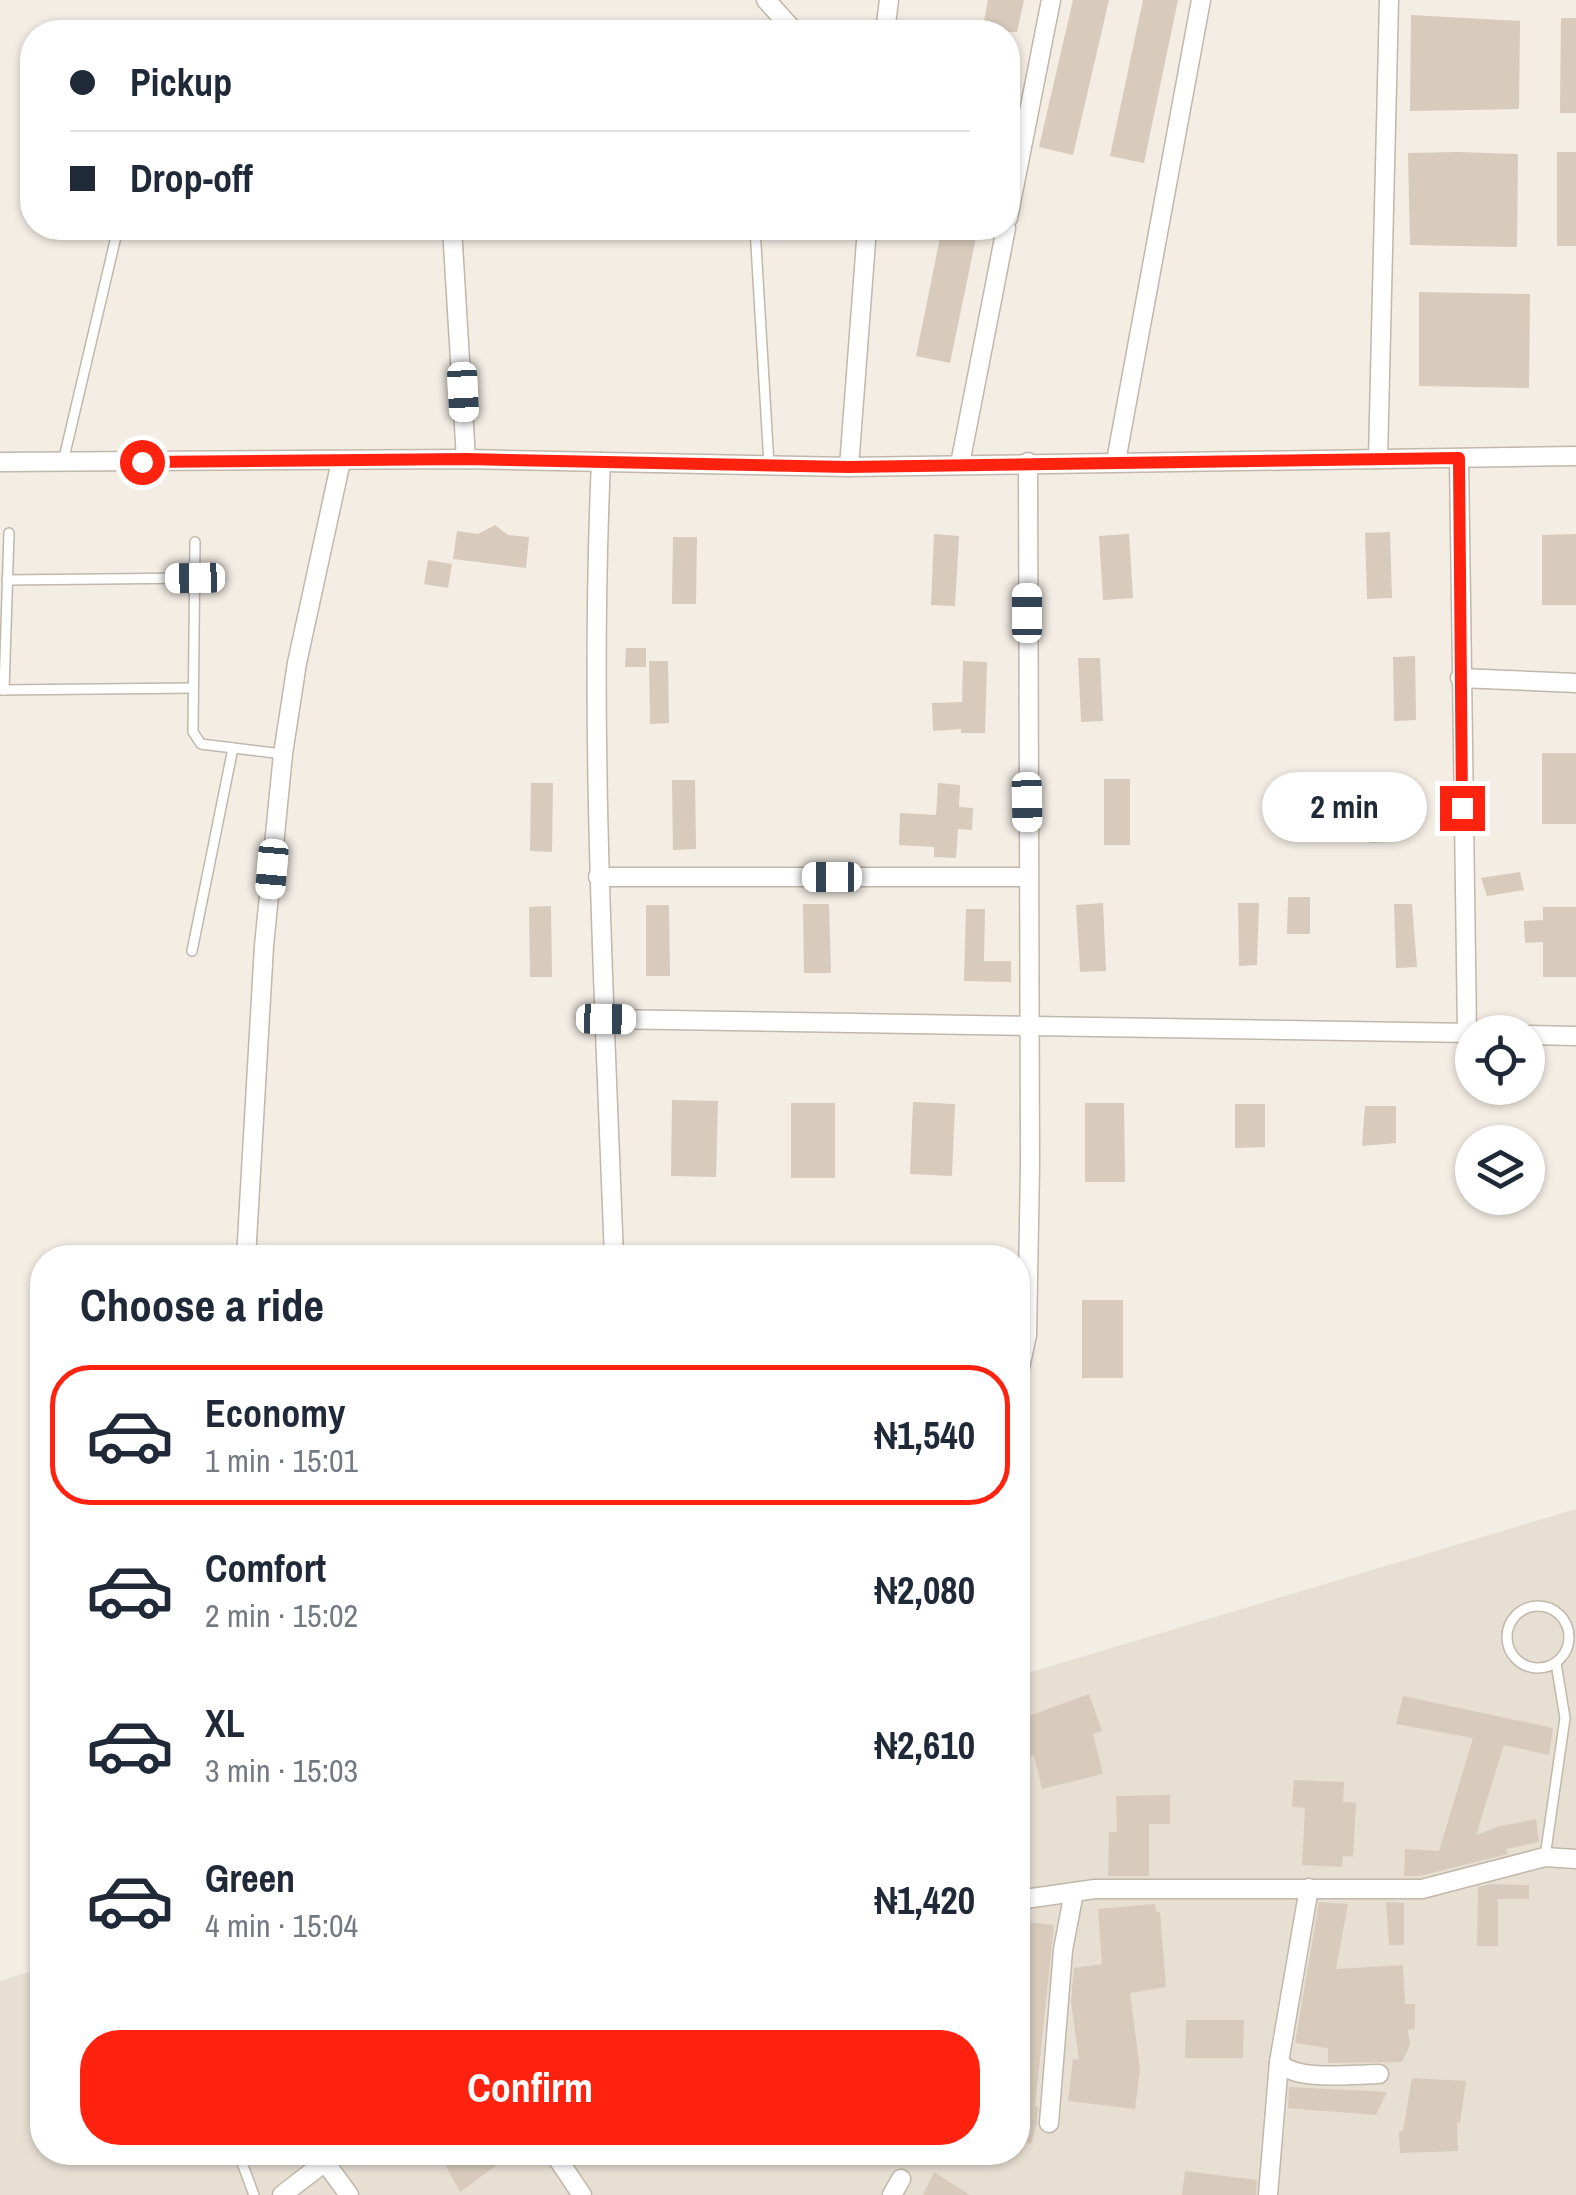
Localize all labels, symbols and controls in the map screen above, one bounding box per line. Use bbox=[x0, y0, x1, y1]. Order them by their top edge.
text: Pickup bbox=[130, 57, 232, 108]
text: Drop-off bbox=[130, 153, 253, 204]
car bbox=[446, 361, 480, 423]
route start bbox=[120, 440, 165, 485]
car bbox=[165, 562, 225, 594]
car bbox=[1012, 583, 1042, 643]
car bbox=[1011, 772, 1043, 832]
callout: 2 min bbox=[1262, 773, 1427, 843]
text: 2 min bbox=[1310, 785, 1379, 828]
route end bbox=[1440, 786, 1485, 831]
car bbox=[254, 838, 290, 900]
car bbox=[802, 862, 862, 892]
car bbox=[576, 1003, 636, 1035]
map controls bbox=[1455, 1015, 1545, 1215]
button: locate bbox=[1455, 1015, 1545, 1105]
button: layers bbox=[1455, 1125, 1545, 1215]
text: Choose a ride bbox=[80, 1274, 324, 1335]
text: Economy bbox=[205, 1388, 345, 1439]
icon: car bbox=[85, 1390, 175, 1480]
text: ₦1,540 bbox=[875, 1410, 975, 1461]
text: 1 min · 15:01 bbox=[205, 1439, 358, 1482]
text: Comfort bbox=[205, 1543, 326, 1594]
icon: car bbox=[85, 1545, 175, 1635]
text: ₦2,080 bbox=[875, 1565, 975, 1616]
text: 2 min · 15:02 bbox=[205, 1594, 358, 1637]
text: XL bbox=[205, 1698, 245, 1749]
icon: car bbox=[85, 1700, 175, 1790]
text: ₦2,610 bbox=[875, 1720, 975, 1771]
text: 3 min · 15:03 bbox=[205, 1749, 358, 1792]
text: Green bbox=[205, 1853, 295, 1904]
icon: car bbox=[85, 1855, 175, 1945]
text: ₦1,420 bbox=[875, 1875, 975, 1926]
text: 4 min · 15:04 bbox=[205, 1904, 358, 1947]
button: Confirm bbox=[80, 2030, 980, 2145]

